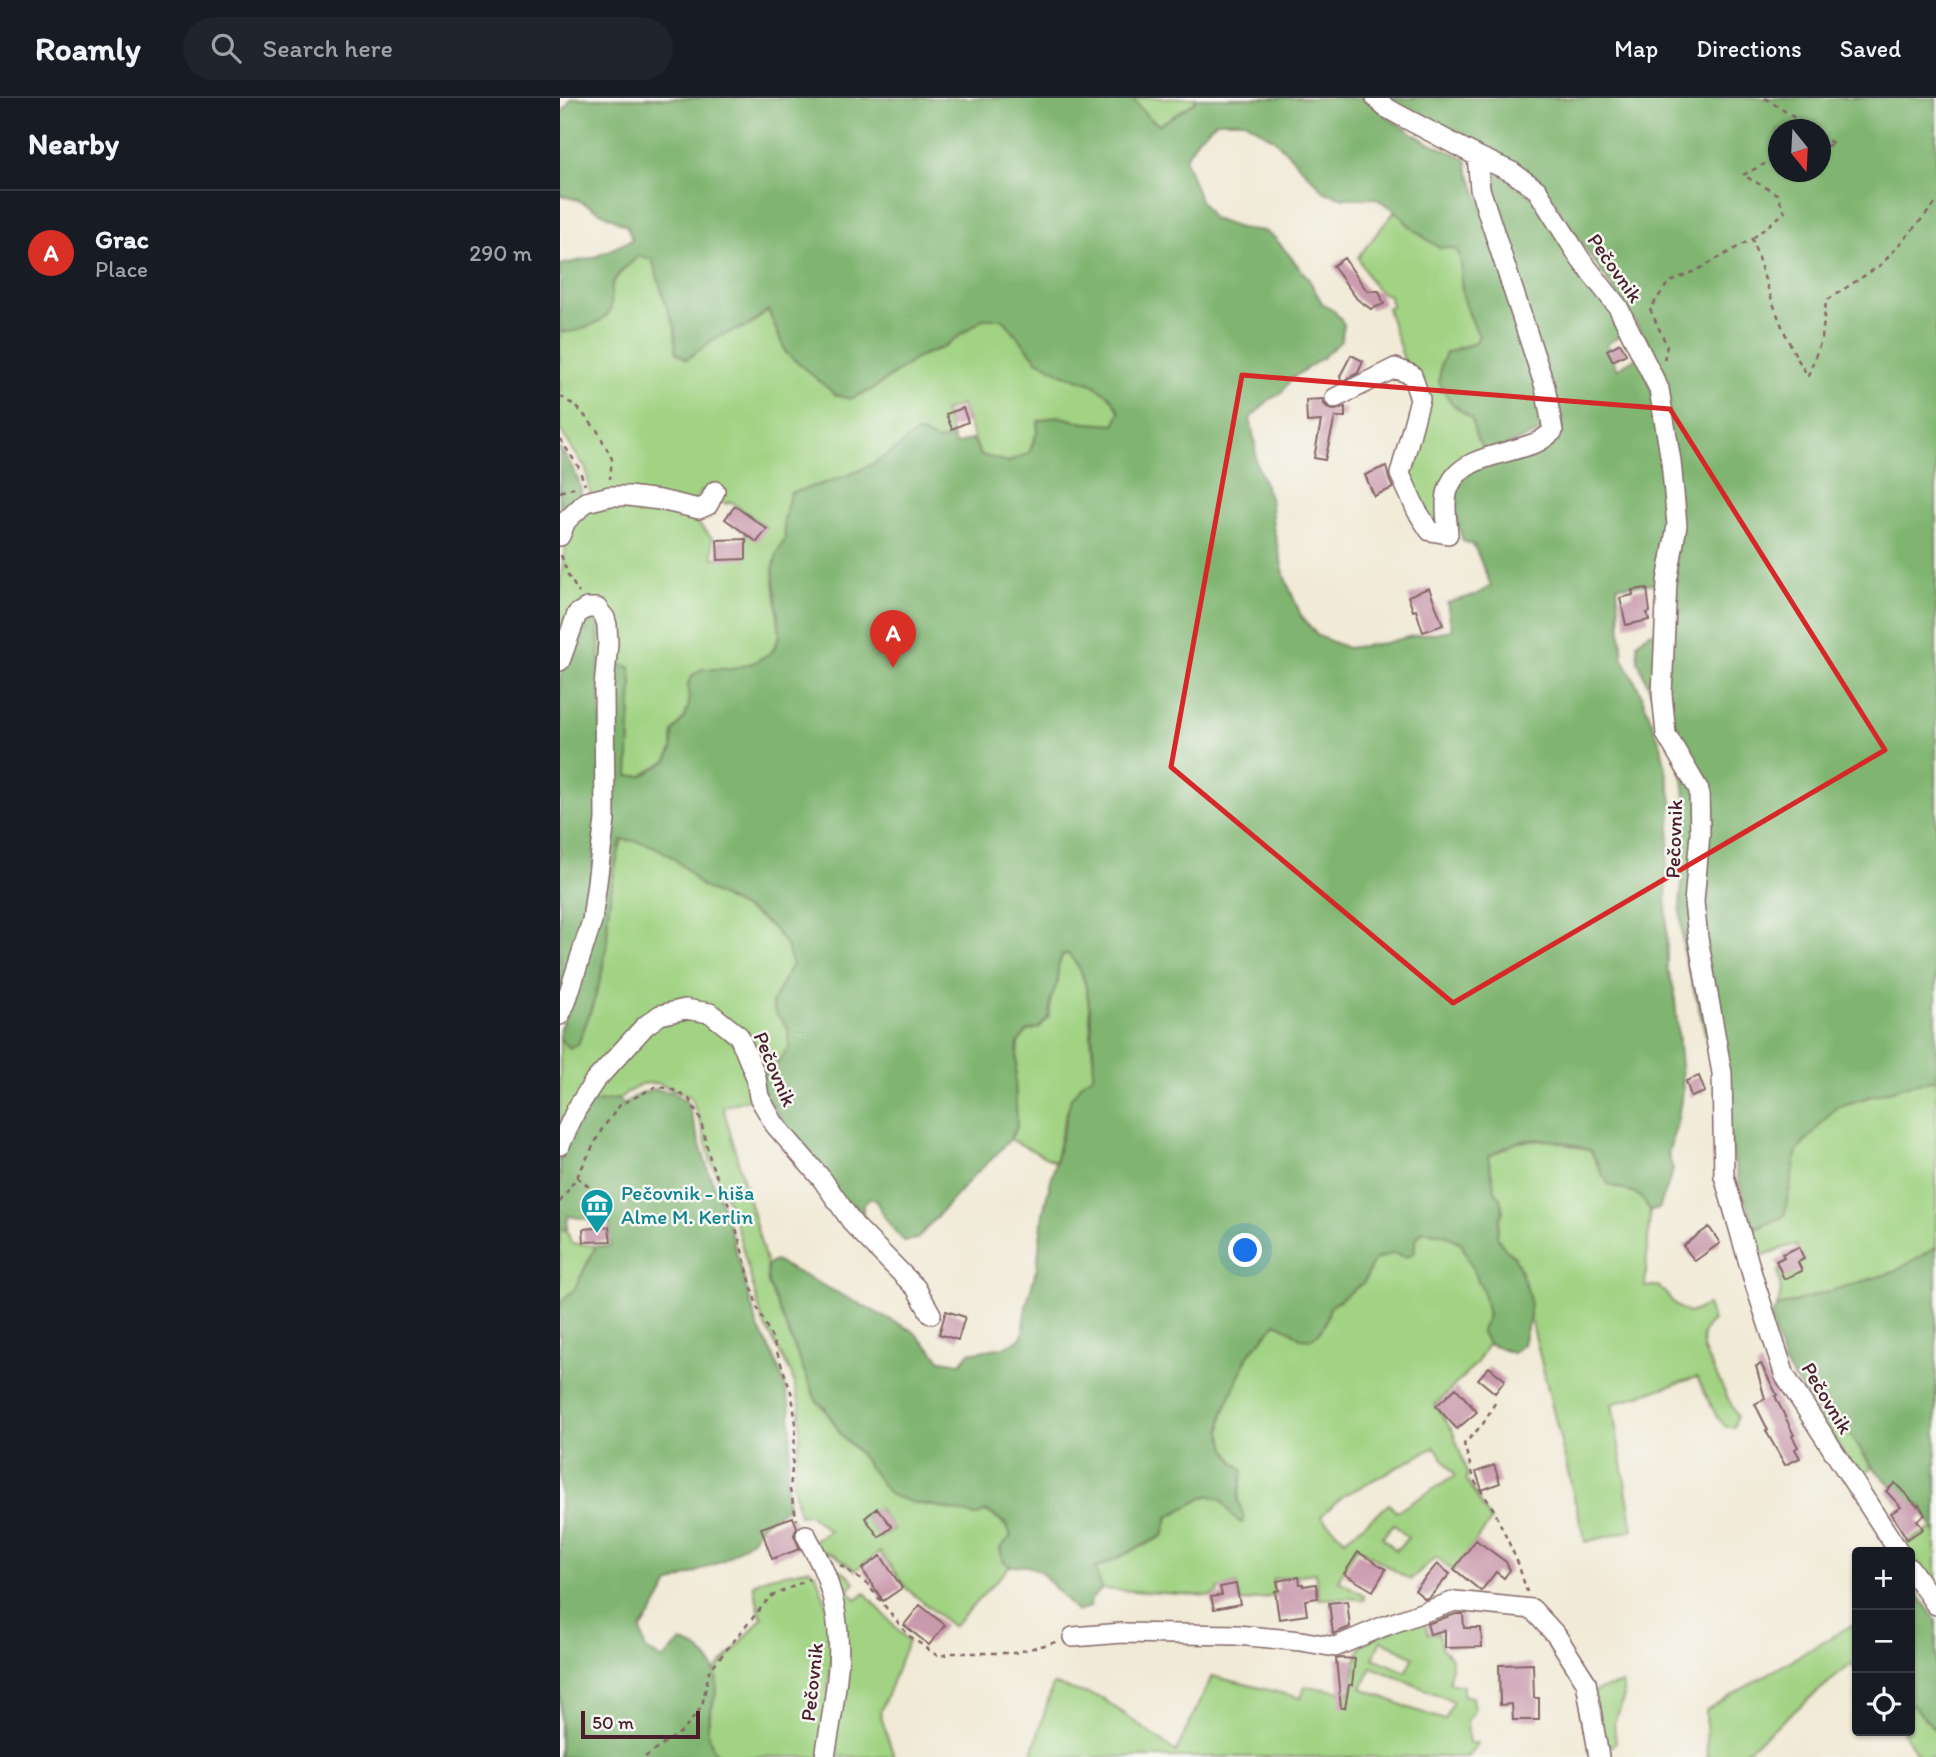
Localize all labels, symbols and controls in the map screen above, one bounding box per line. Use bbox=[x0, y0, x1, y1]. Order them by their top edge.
search box bbox=[183, 17, 673, 80]
text: Roamly bbox=[35, 29, 141, 68]
icon: search bbox=[207, 29, 245, 67]
text: Search here bbox=[263, 32, 393, 64]
text: Map bbox=[1614, 34, 1658, 63]
text: Directions bbox=[1696, 34, 1802, 63]
text: Saved bbox=[1840, 34, 1901, 63]
north arrow bbox=[1768, 119, 1831, 182]
text: Nearby bbox=[28, 125, 119, 162]
text: Grac bbox=[95, 223, 149, 255]
street label: Pečovnik bbox=[1583, 228, 1648, 307]
text: A bbox=[44, 239, 58, 267]
text: 290 m bbox=[469, 239, 532, 267]
text: Place bbox=[95, 255, 148, 283]
pin: A bbox=[870, 610, 916, 668]
street label: Pečovnik bbox=[1660, 799, 1687, 879]
street label: Pečovnik bbox=[749, 1028, 802, 1110]
place label: Pečovnik - hiša Alme M. Kerlin bbox=[621, 1180, 754, 1229]
museum icon: Pečovnik - hiša Alme M. Kerlin bbox=[578, 1186, 616, 1235]
your location bbox=[1228, 1233, 1262, 1267]
street label: Pečovnik bbox=[1796, 1357, 1859, 1438]
map controls bbox=[1852, 1547, 1915, 1736]
button: + bbox=[1852, 1547, 1915, 1610]
button: − bbox=[1852, 1610, 1915, 1673]
street label: Pečovnik bbox=[795, 1641, 828, 1723]
button: locate bbox=[1852, 1673, 1915, 1736]
scale bar bbox=[581, 1708, 700, 1740]
text: 50 m bbox=[592, 1711, 634, 1734]

